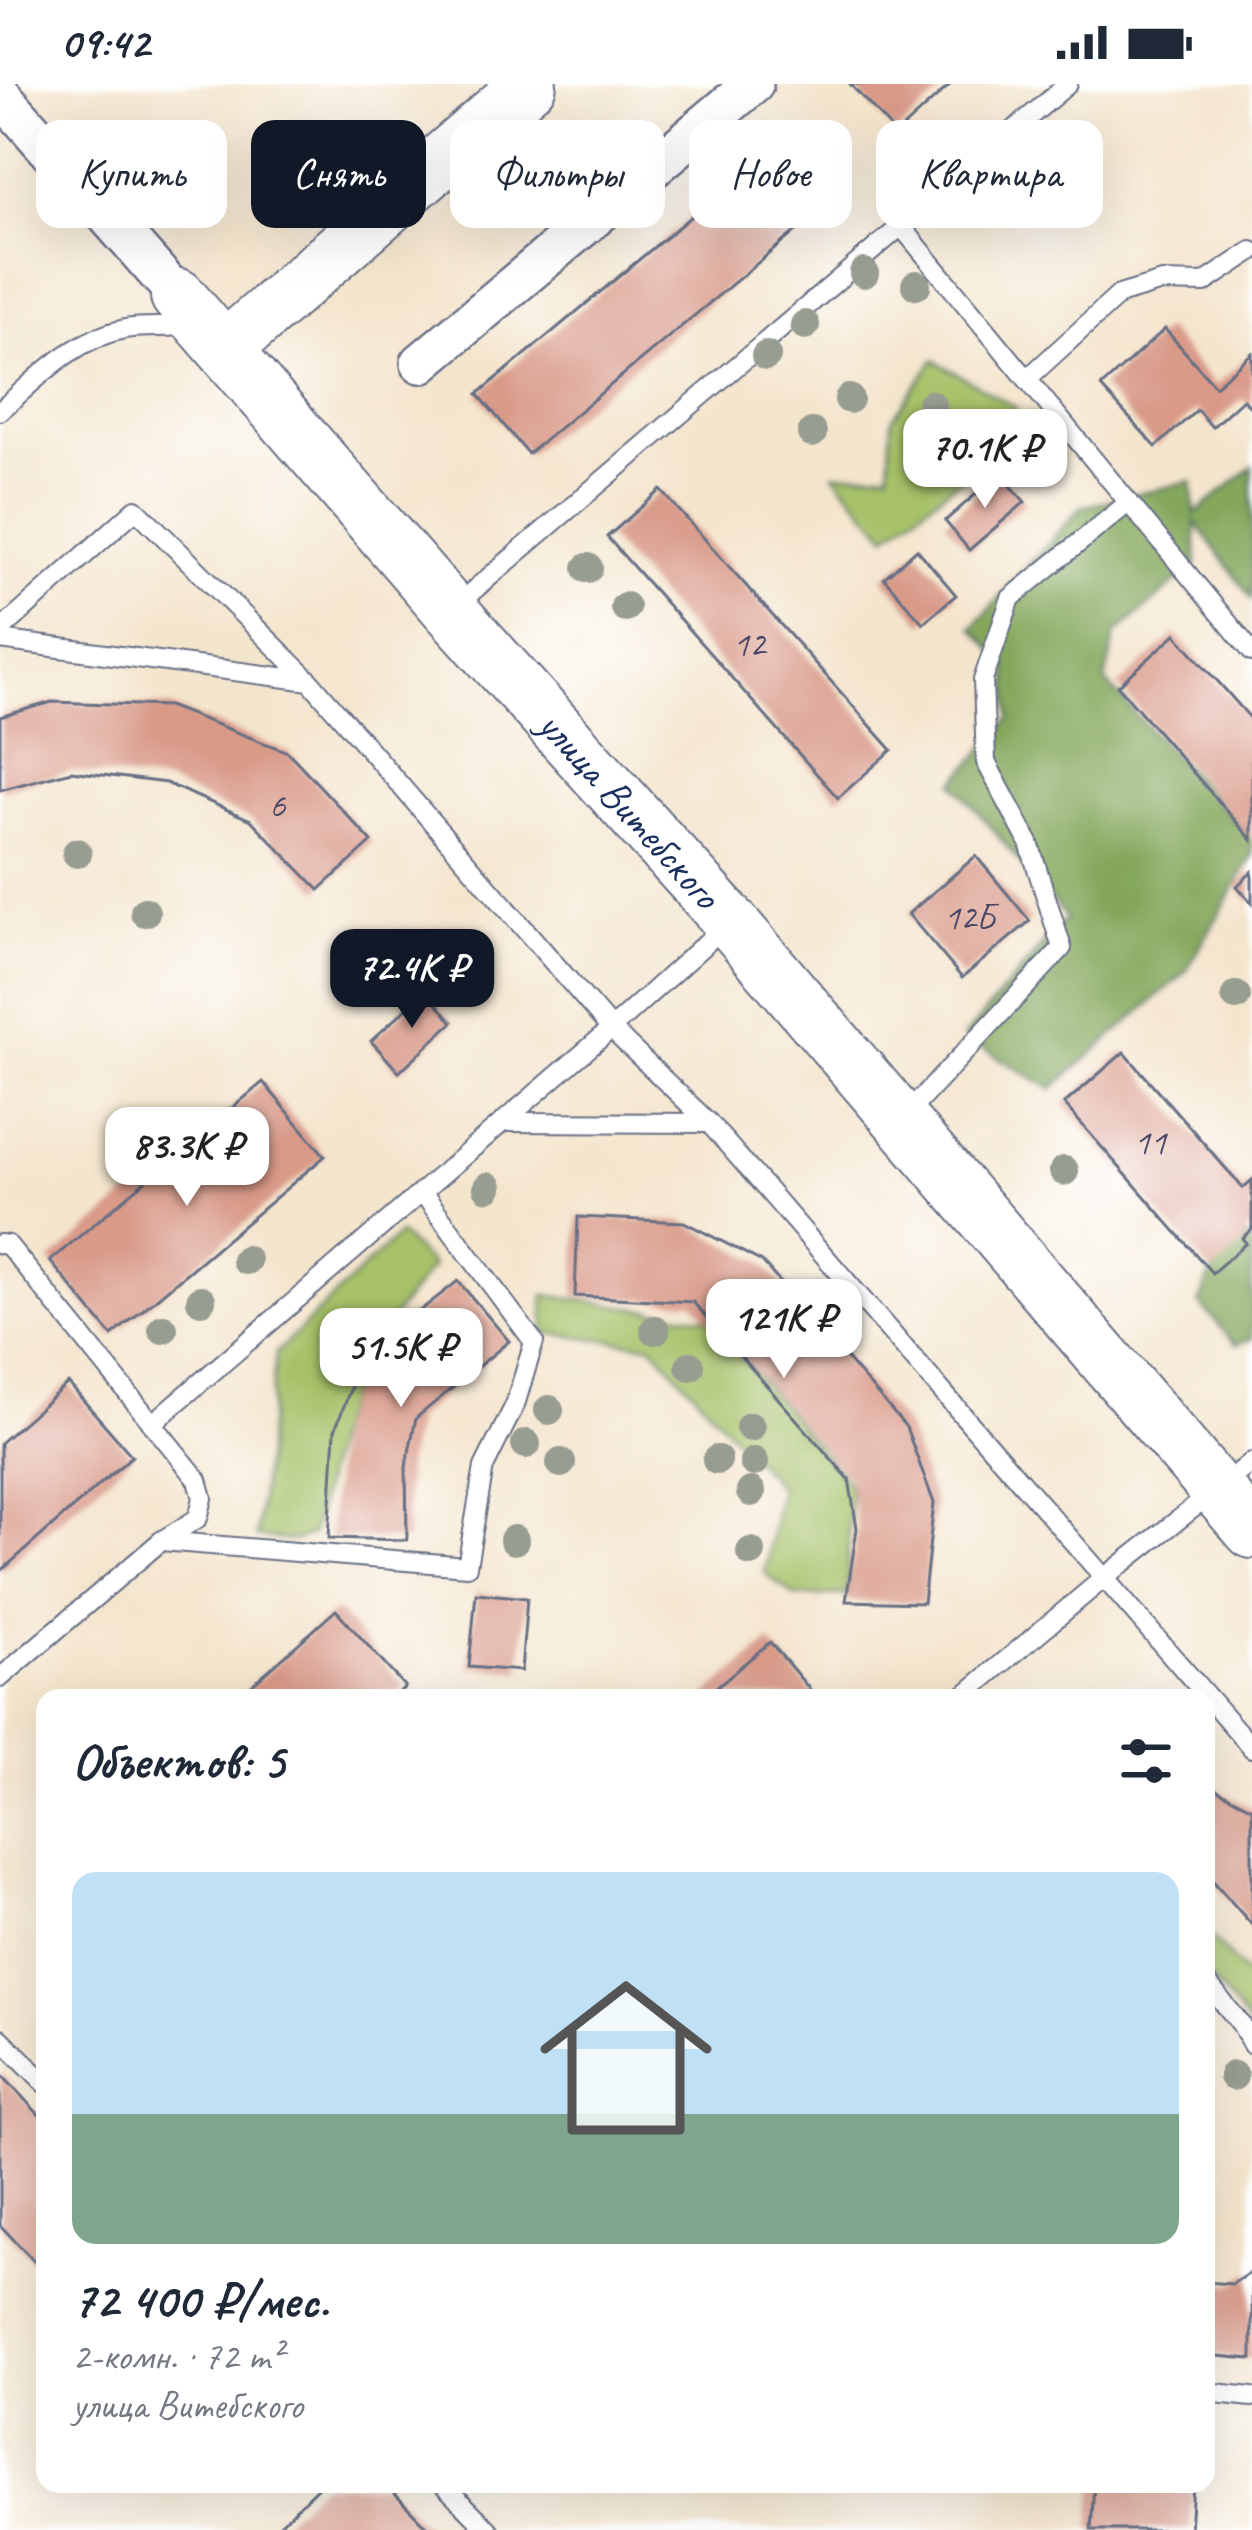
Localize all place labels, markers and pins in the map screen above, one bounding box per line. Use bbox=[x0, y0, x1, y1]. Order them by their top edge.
pin: 70.1K ₽ bbox=[874, 409, 1096, 511]
pin: 72.4K ₽ bbox=[301, 929, 523, 1031]
pin: 83.3K ₽ bbox=[76, 1107, 298, 1209]
pin: 121K ₽ bbox=[686, 1279, 882, 1381]
pin: 51.5K ₽ bbox=[290, 1308, 512, 1410]

